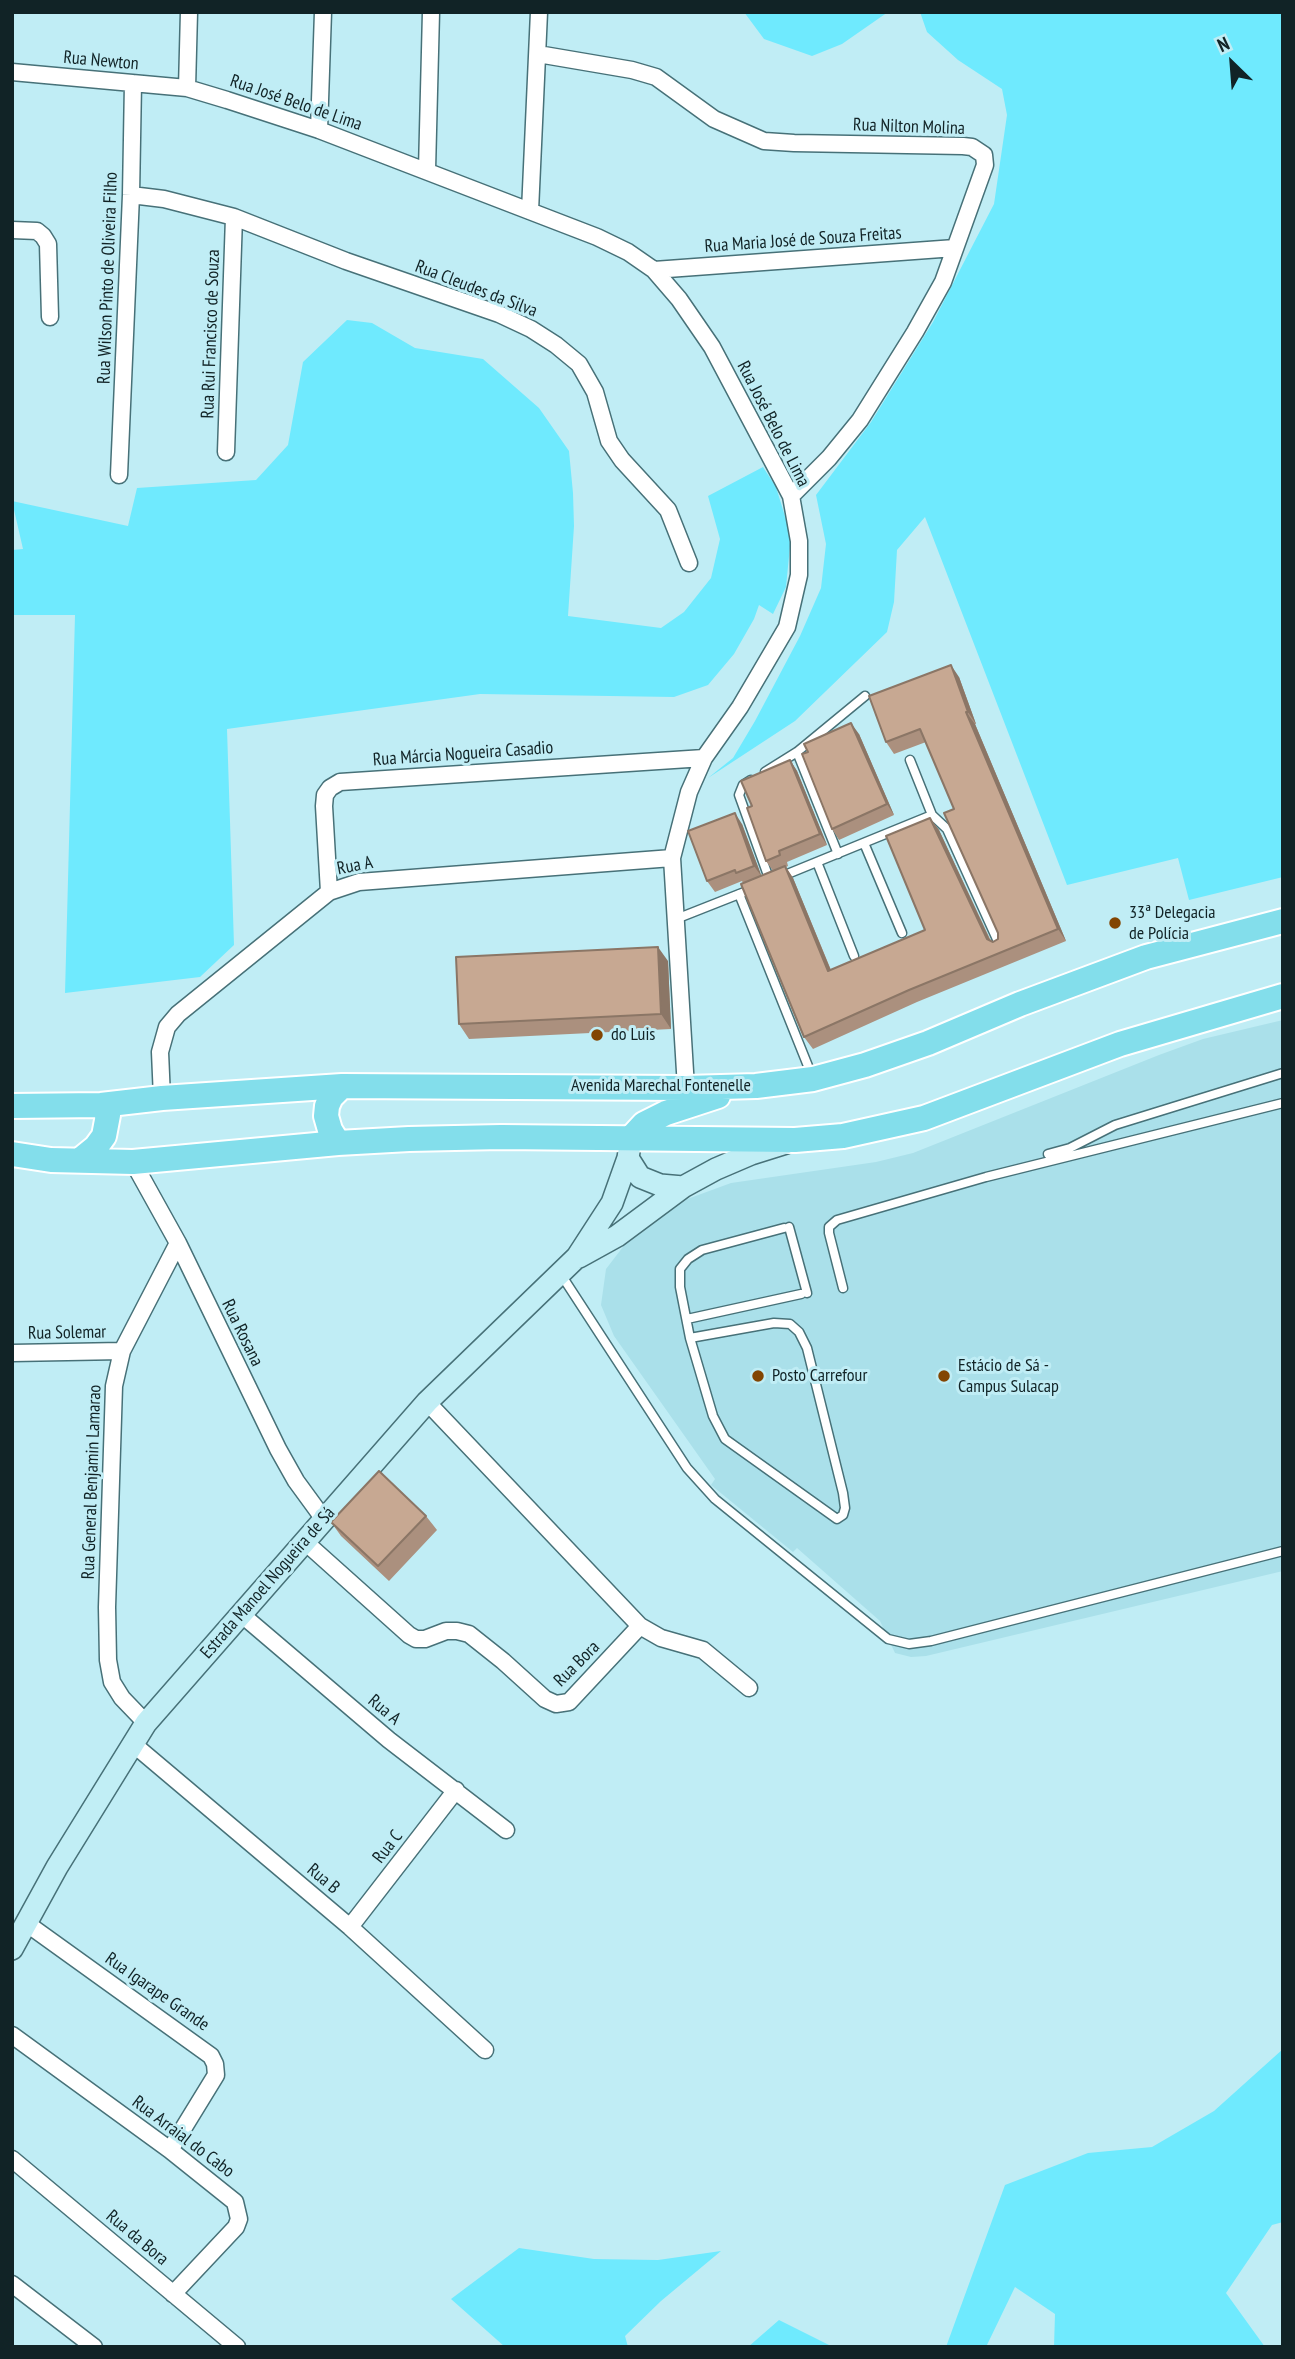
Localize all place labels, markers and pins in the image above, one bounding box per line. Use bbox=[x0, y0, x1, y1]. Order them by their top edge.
place label: 33ª Delegacia de Polícia bbox=[1129, 902, 1216, 944]
marker: 33ª Delegacia de Polícia bbox=[1107, 915, 1123, 931]
place label: do Luis bbox=[611, 1024, 655, 1046]
marker: do Luis bbox=[589, 1027, 605, 1043]
place label: Estácio de Sá - Campus Sulacap bbox=[958, 1355, 1059, 1398]
place label: Posto Carrefour bbox=[772, 1365, 867, 1387]
marker: Posto Carrefour bbox=[750, 1368, 766, 1384]
marker: Estácio de Sá - Campus Sulacap bbox=[936, 1368, 952, 1384]

